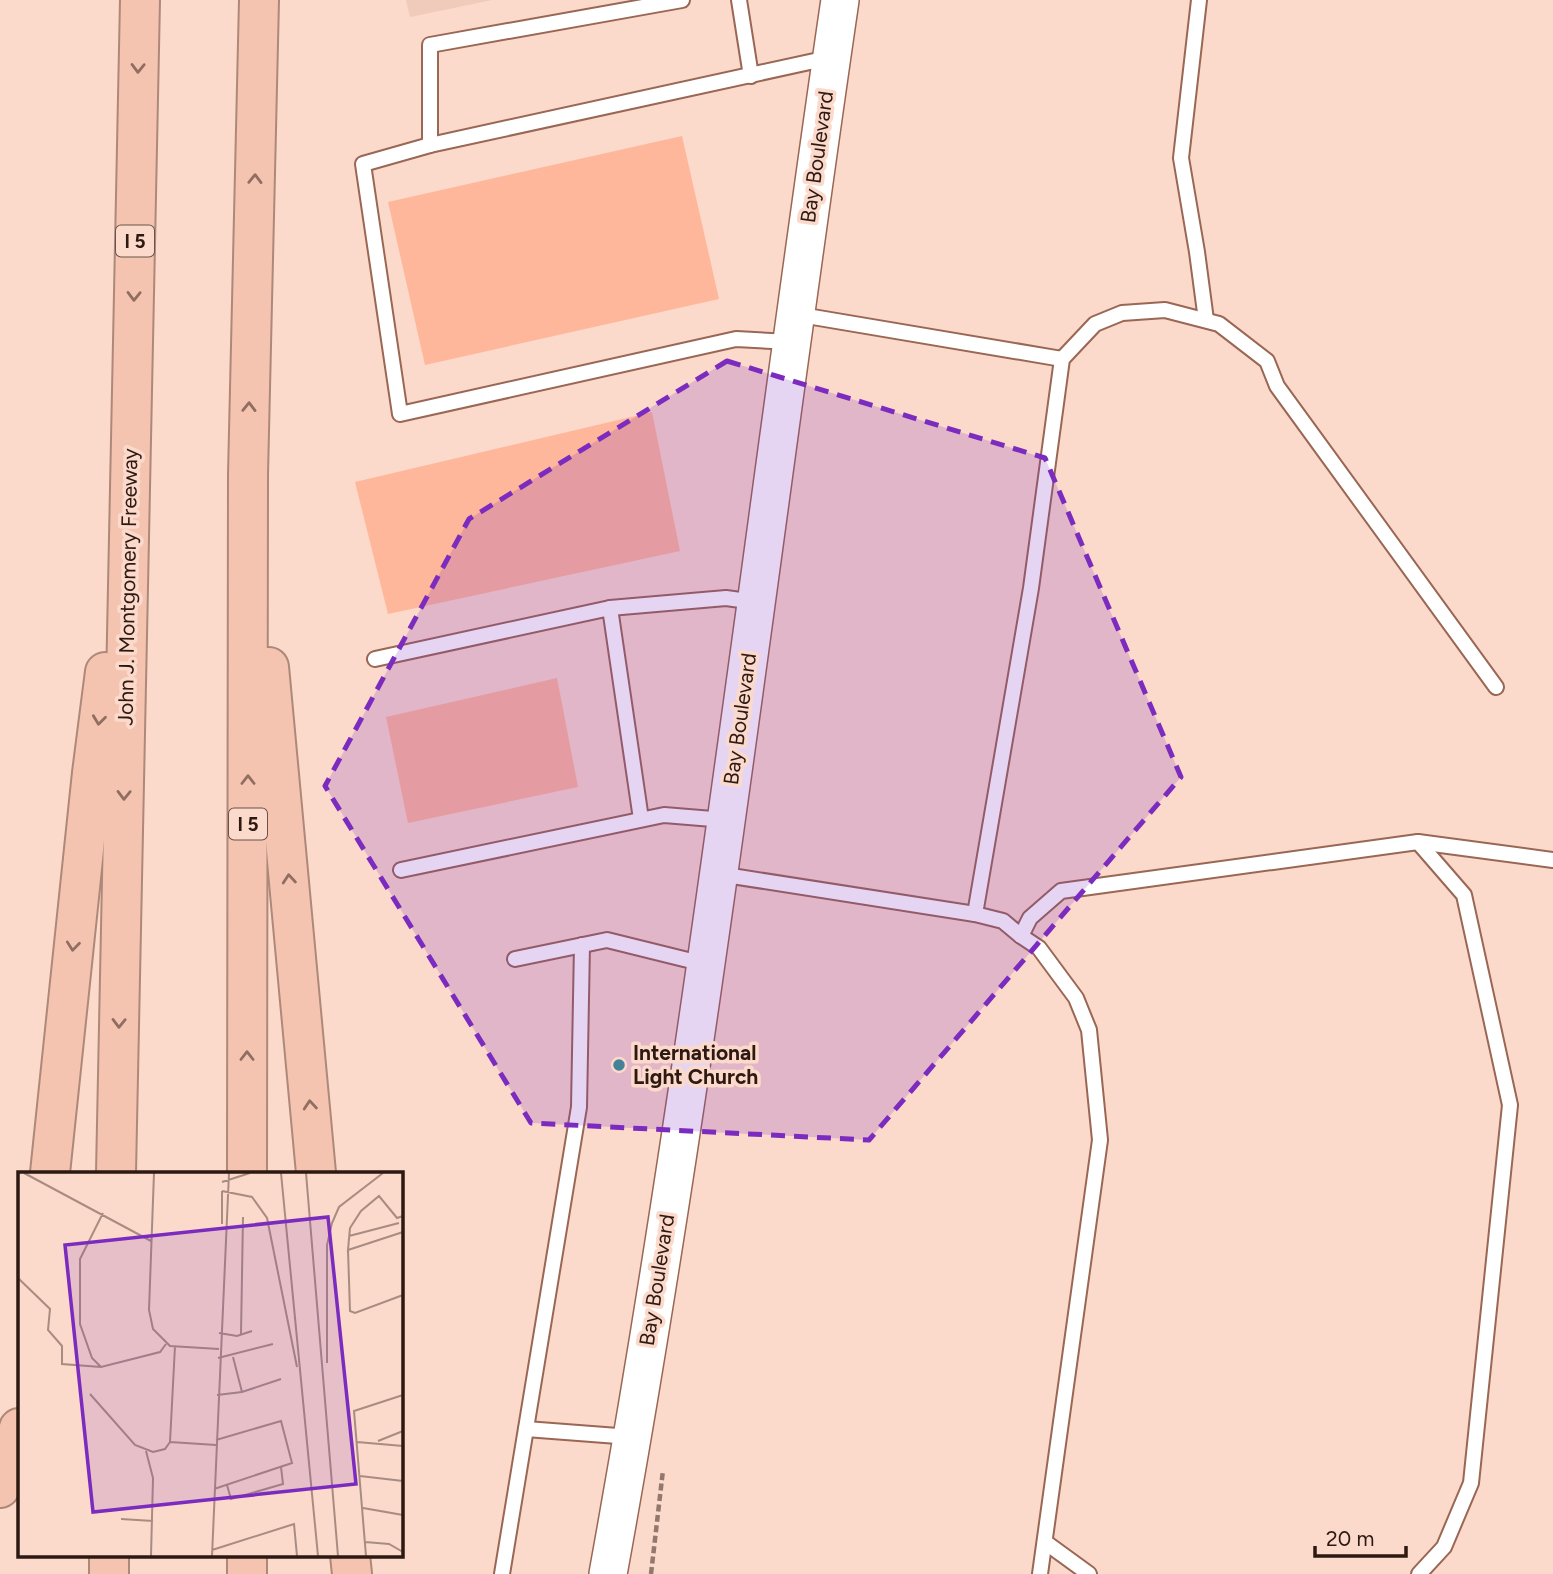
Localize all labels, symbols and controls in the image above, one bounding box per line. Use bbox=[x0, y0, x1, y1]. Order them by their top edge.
one-way arrow bbox=[131, 63, 146, 74]
street label: Bay Boulevard bbox=[795, 89, 838, 224]
one-way arrow bbox=[247, 174, 263, 184]
road number: I 5 bbox=[116, 226, 154, 256]
one-way arrow bbox=[126, 290, 141, 301]
one-way arrow bbox=[242, 401, 257, 412]
street label: John J. Montgomery Freeway bbox=[113, 448, 142, 726]
street label: Bay Boulevard bbox=[718, 651, 761, 786]
one-way arrow bbox=[91, 714, 106, 726]
one-way arrow bbox=[240, 774, 256, 784]
one-way arrow bbox=[116, 790, 131, 801]
road number: I 5 bbox=[229, 808, 267, 839]
one-way arrow bbox=[282, 873, 297, 884]
one-way arrow bbox=[66, 940, 81, 952]
one-way arrow bbox=[111, 1018, 127, 1029]
place label: International Light Church bbox=[633, 1040, 758, 1089]
one-way arrow bbox=[239, 1050, 255, 1061]
marker: International Light Church bbox=[611, 1057, 627, 1073]
one-way arrow bbox=[303, 1099, 318, 1110]
inset map bbox=[18, 1172, 402, 1556]
street label: Bay Boulevard bbox=[634, 1212, 679, 1348]
scale bar bbox=[1315, 1514, 1406, 1558]
text: 20 m bbox=[1326, 1526, 1374, 1551]

